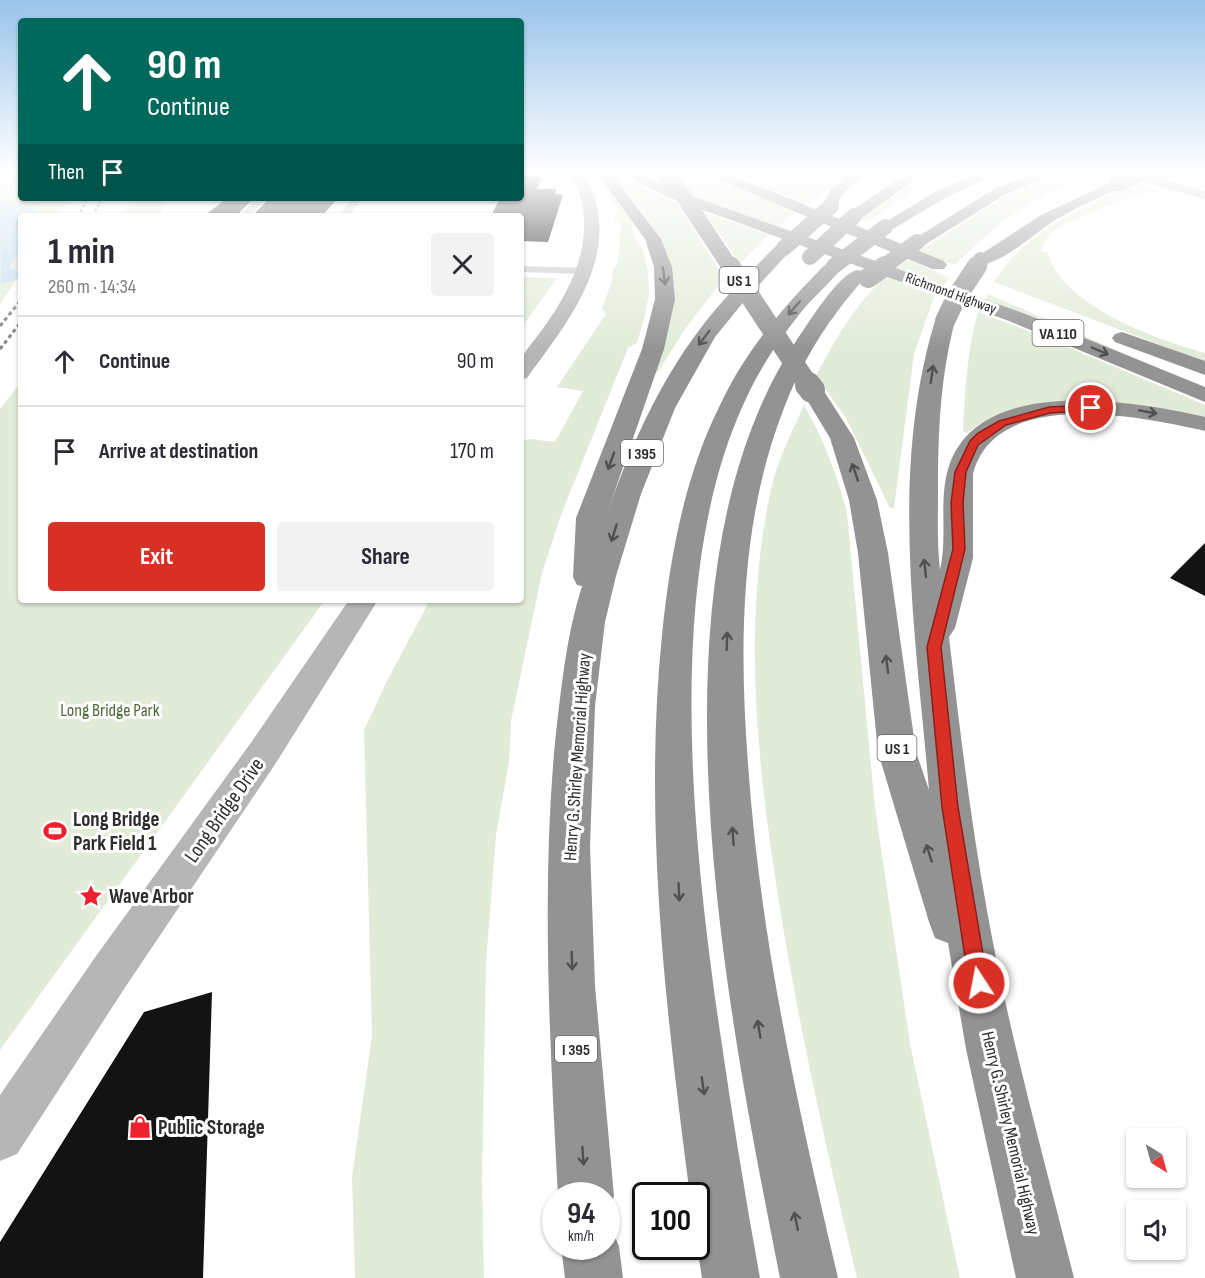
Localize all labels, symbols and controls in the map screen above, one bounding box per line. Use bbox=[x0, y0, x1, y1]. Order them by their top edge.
text: 90 m bbox=[147, 40, 221, 91]
icon: ahead bbox=[48, 42, 126, 120]
text: Continue bbox=[147, 91, 230, 123]
icon: arrive bbox=[96, 156, 129, 189]
text: Then bbox=[48, 159, 84, 186]
text: 1 min bbox=[48, 231, 115, 274]
button: close bbox=[431, 233, 494, 296]
one-way arrow bbox=[658, 265, 669, 285]
road number: US 1 bbox=[720, 267, 758, 293]
street label: Richmond Highway bbox=[903, 268, 999, 319]
text: 260 m · 14:34 bbox=[48, 275, 136, 299]
one-way arrow bbox=[787, 300, 801, 315]
road number: VA 110 bbox=[1032, 320, 1084, 346]
one-way arrow bbox=[698, 330, 711, 346]
icon: ahead bbox=[48, 345, 81, 378]
one-way arrow bbox=[1090, 346, 1109, 357]
text: Continue bbox=[99, 348, 170, 375]
text: 90 m bbox=[457, 348, 494, 375]
one-way arrow bbox=[927, 364, 938, 384]
pin bbox=[1065, 382, 1116, 433]
icon: arrive bbox=[1074, 391, 1107, 424]
one-way arrow bbox=[1138, 407, 1158, 418]
icon: arrive bbox=[48, 435, 81, 468]
text: Arrive at destination bbox=[99, 438, 258, 465]
text: 170 m bbox=[450, 438, 494, 465]
road number: I 395 bbox=[621, 440, 663, 466]
one-way arrow bbox=[605, 451, 616, 470]
one-way arrow bbox=[849, 463, 860, 482]
button: Exit bbox=[48, 522, 265, 591]
button: Share bbox=[277, 522, 494, 591]
one-way arrow bbox=[608, 524, 619, 543]
one-way arrow bbox=[920, 559, 931, 579]
one-way arrow bbox=[722, 632, 733, 652]
street label: Henry G. Shirley Memorial Highway bbox=[560, 652, 595, 862]
one-way arrow bbox=[881, 655, 892, 674]
park label: Long Bridge Park bbox=[60, 700, 160, 721]
road number: US 1 bbox=[878, 735, 916, 761]
street label: Long Bridge Drive bbox=[179, 753, 270, 867]
place label: Long Bridge Park Field 1 bbox=[73, 807, 159, 856]
sports icon: Long Bridge Park Field 1 bbox=[42, 818, 68, 844]
one-way arrow bbox=[727, 827, 738, 847]
one-way arrow bbox=[923, 844, 934, 863]
one-way arrow bbox=[674, 882, 685, 902]
place icon: Wave Arbor bbox=[78, 883, 104, 909]
place label: Wave Arbor bbox=[109, 884, 194, 909]
one-way arrow bbox=[566, 950, 577, 970]
position arrow bbox=[947, 951, 1011, 1015]
one-way arrow bbox=[754, 1020, 765, 1040]
street label: Henry G. Shirley Memorial Highway bbox=[977, 1029, 1044, 1237]
road number: I 395 bbox=[555, 1036, 597, 1062]
one-way arrow bbox=[697, 1076, 708, 1095]
shop icon: Public Storage bbox=[127, 1114, 153, 1140]
place label: Public Storage bbox=[158, 1115, 265, 1140]
north arrow bbox=[1126, 1128, 1186, 1188]
map controls bbox=[1126, 1128, 1186, 1260]
one-way arrow bbox=[578, 1145, 589, 1165]
speed limit sign: 100 bbox=[632, 1182, 710, 1260]
text: 94 bbox=[567, 1196, 595, 1232]
button: sound bbox=[1126, 1200, 1186, 1260]
one-way arrow bbox=[790, 1212, 801, 1231]
text: km/h bbox=[568, 1227, 594, 1246]

